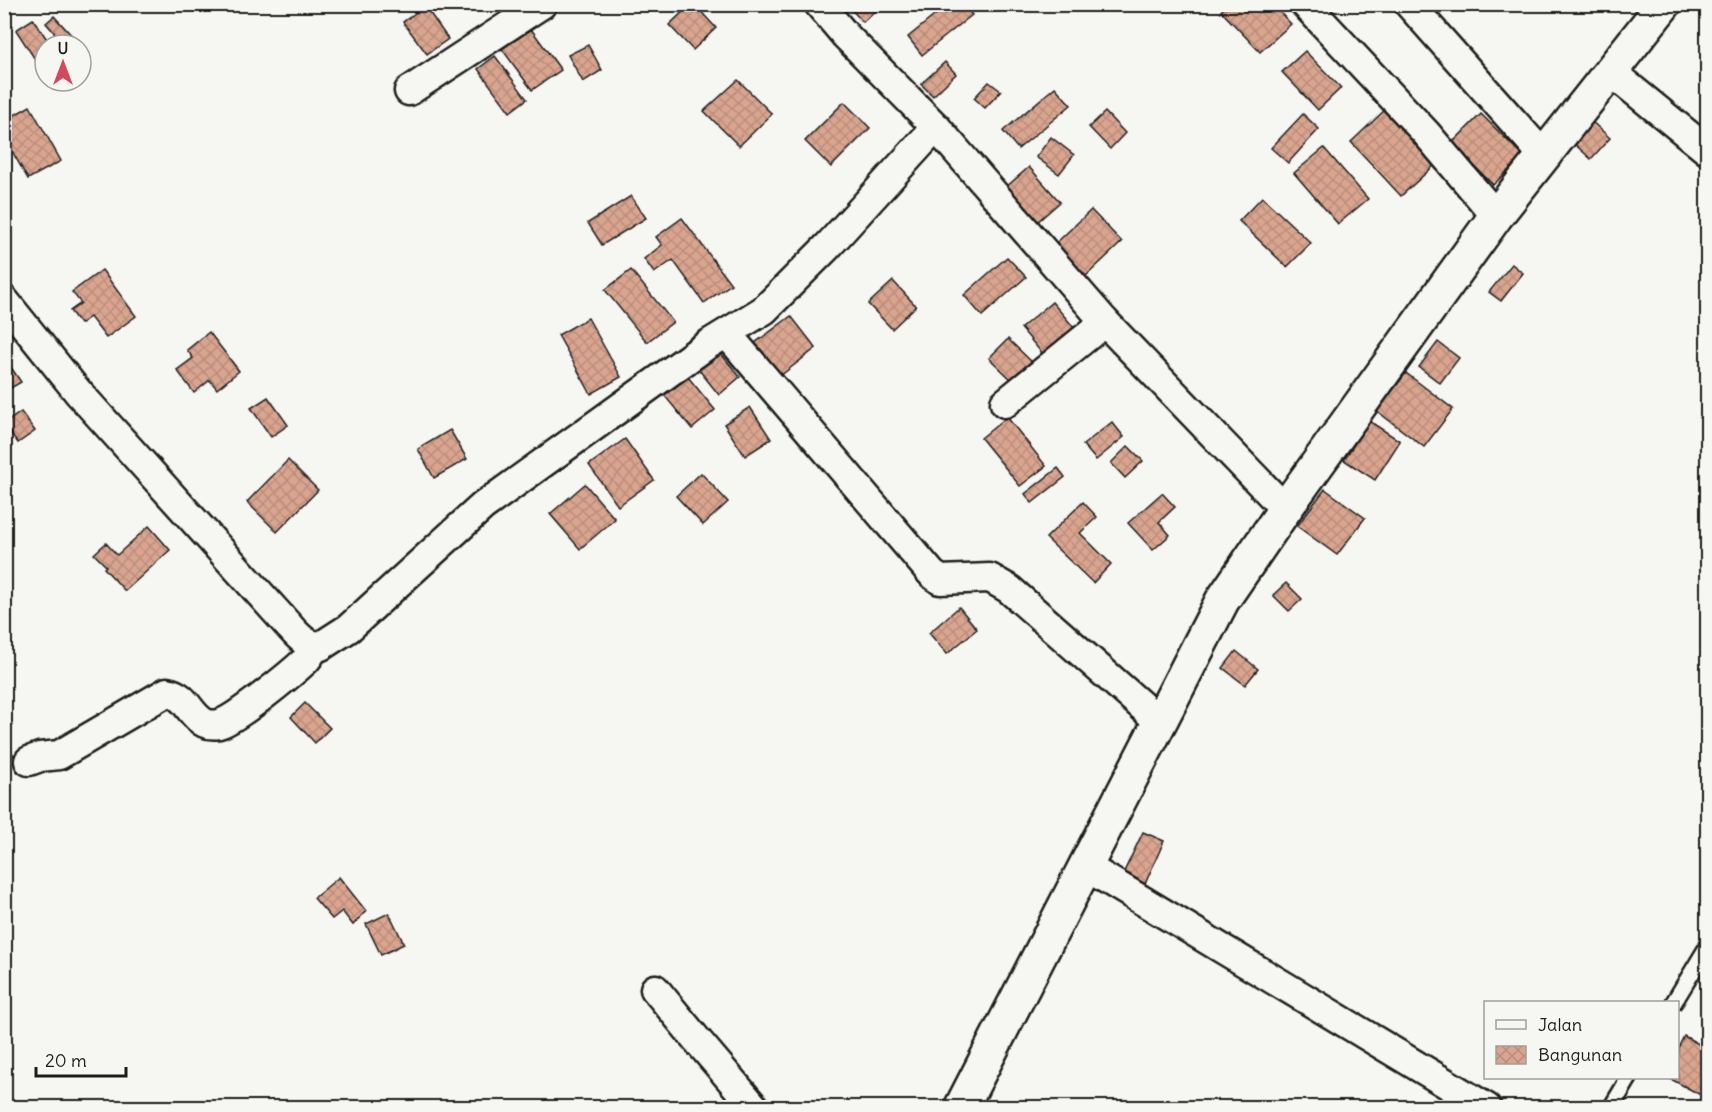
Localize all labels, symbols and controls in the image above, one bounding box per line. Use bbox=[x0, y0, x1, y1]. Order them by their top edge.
north arrow bbox=[33, 33, 93, 93]
text: U bbox=[58, 38, 68, 58]
legend bbox=[1484, 1001, 1679, 1079]
text: Jalan bbox=[1538, 1013, 1582, 1036]
scale bar bbox=[36, 1040, 126, 1078]
text: Bangunan bbox=[1538, 1043, 1622, 1066]
text: 20 m bbox=[45, 1049, 87, 1072]

